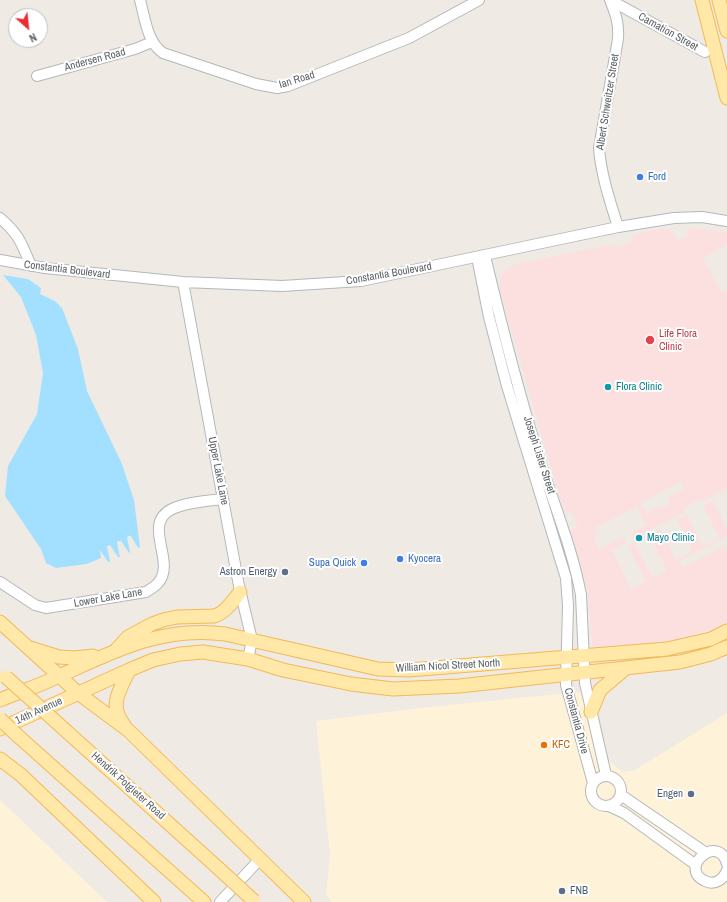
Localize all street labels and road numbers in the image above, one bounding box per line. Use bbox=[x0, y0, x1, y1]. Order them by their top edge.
street label: Carnation Street bbox=[636, 10, 700, 54]
street label: Andersen Road bbox=[63, 46, 127, 74]
street label: Albert Schweitzer Street bbox=[594, 53, 622, 151]
street label: Ian Road bbox=[278, 68, 316, 92]
street label: Constantia Boulevard bbox=[23, 258, 111, 282]
street label: Constantia Boulevard bbox=[345, 260, 433, 288]
street label: Joseph Lister Street bbox=[520, 415, 558, 495]
street label: Upper Lake Lane bbox=[205, 436, 231, 506]
street label: Lower Lake Lane bbox=[73, 585, 143, 611]
street label: William Nicol Street North bbox=[396, 657, 500, 675]
street label: Constantia Drive bbox=[561, 687, 591, 755]
street label: 14th Avenue bbox=[13, 694, 65, 728]
street label: Hendrik Potgieter Road bbox=[88, 749, 168, 823]

